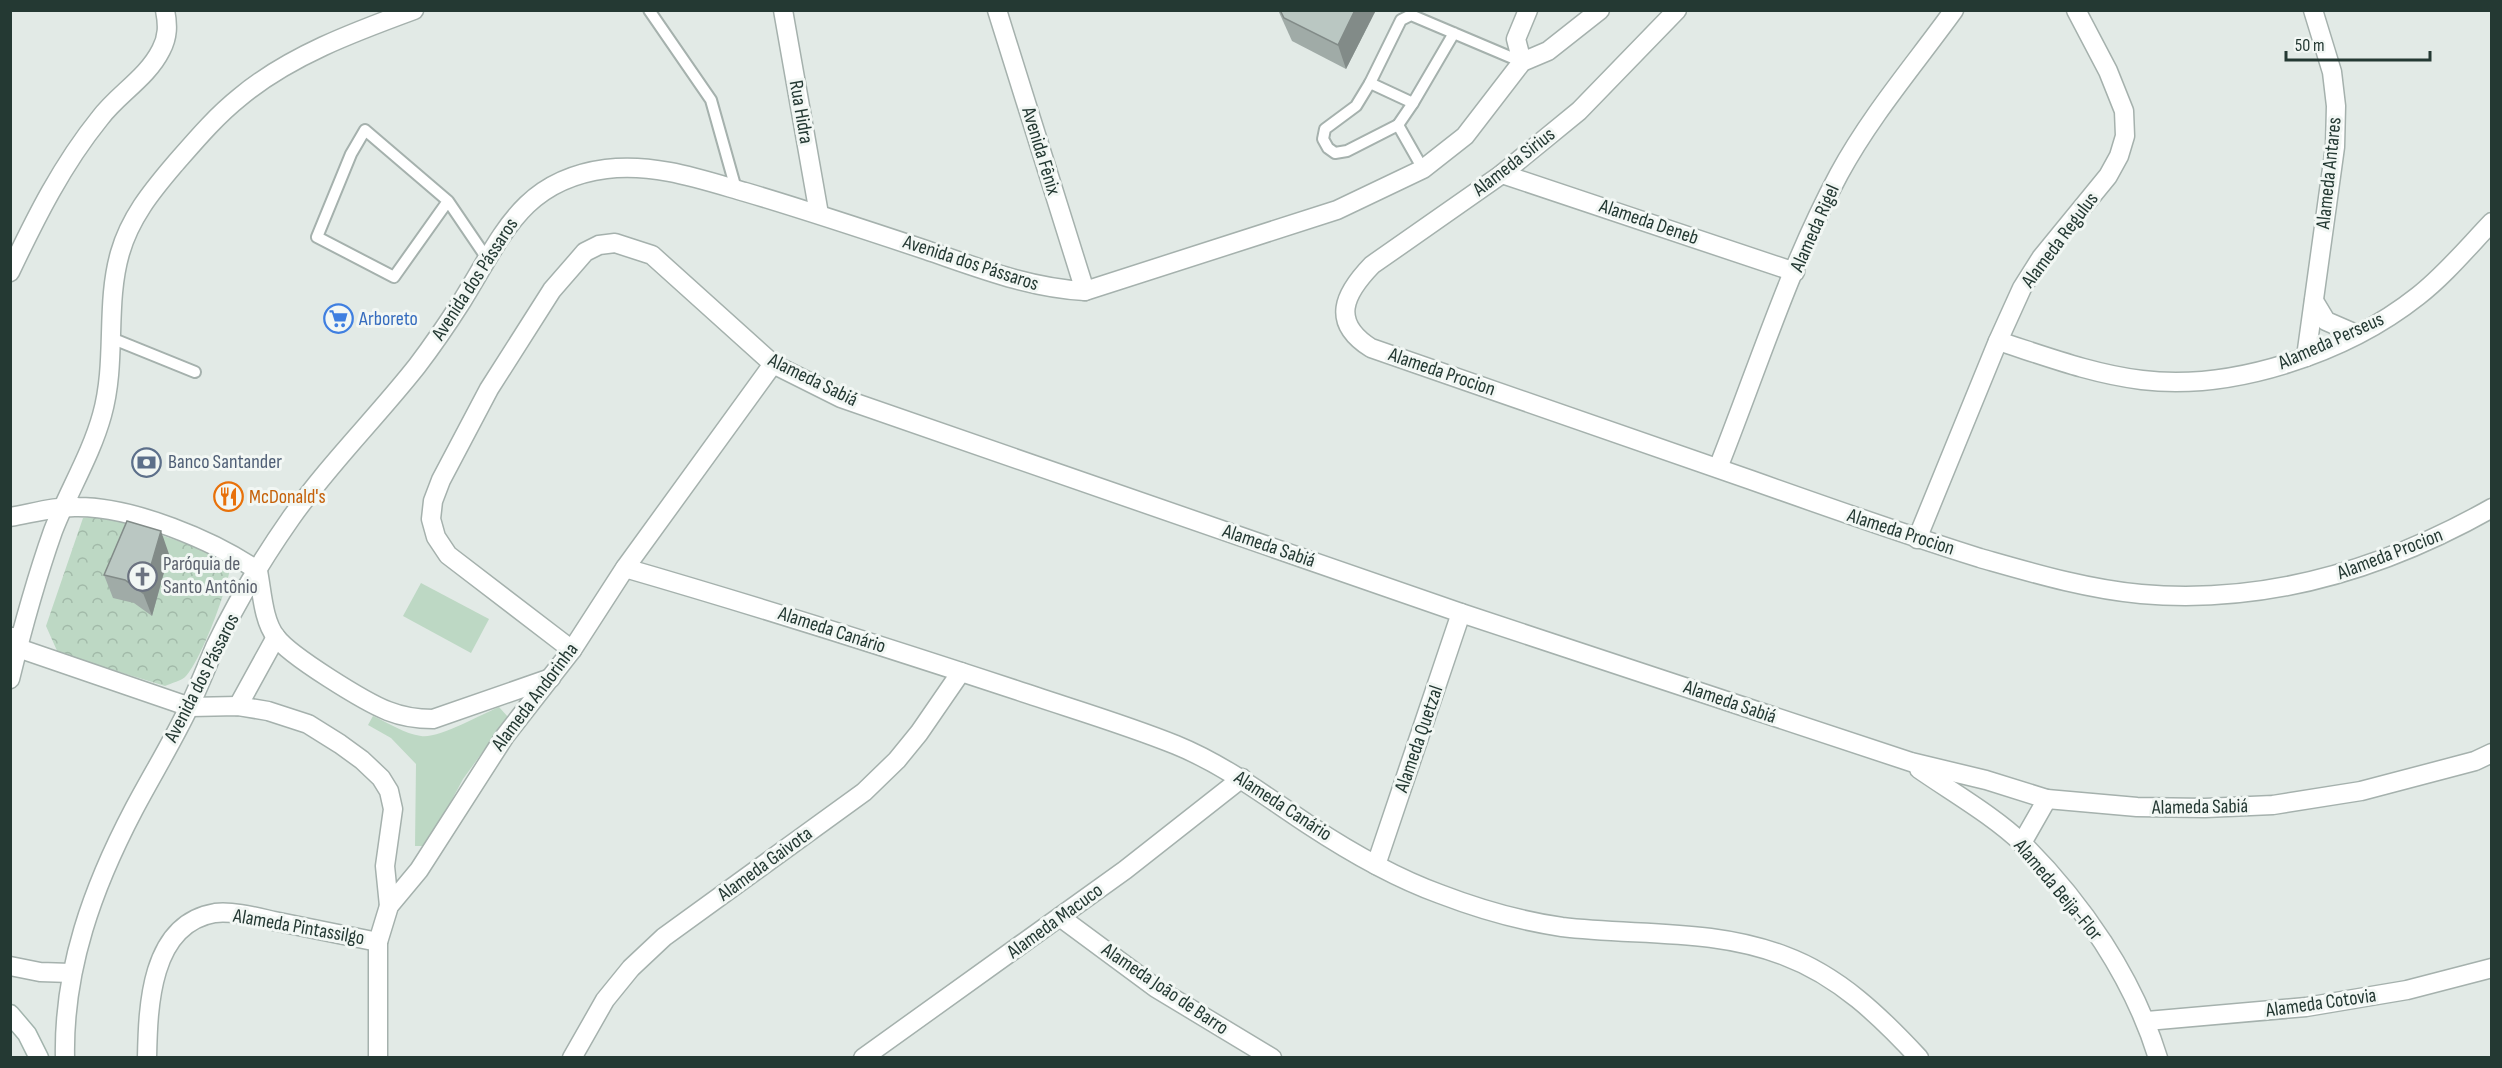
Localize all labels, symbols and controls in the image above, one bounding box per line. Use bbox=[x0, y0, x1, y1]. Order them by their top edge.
scale bar bbox=[2286, 24, 2430, 62]
text: 50 m bbox=[2295, 35, 2325, 56]
street label: Rua Hidra bbox=[784, 78, 818, 146]
street label: Avenida Fênix bbox=[1016, 103, 1066, 198]
street label: Alameda Antares bbox=[2311, 116, 2347, 231]
street label: Alameda Sirius bbox=[1467, 122, 1560, 202]
street label: Alameda Rigel bbox=[1785, 181, 1845, 276]
street label: Alameda Regulus bbox=[2016, 188, 2104, 293]
street label: Alameda Deneb bbox=[1595, 194, 1702, 250]
street label: Avenida dos Pássaros bbox=[426, 213, 523, 345]
street label: Avenida dos Pássaros bbox=[899, 229, 1042, 296]
supermarket icon: Arboreto bbox=[322, 303, 354, 335]
place label: Arboreto bbox=[358, 307, 418, 331]
street label: Alameda Perseus bbox=[2274, 307, 2388, 375]
street label: Alameda Procion bbox=[1385, 342, 1498, 401]
street label: Alameda Sabiá bbox=[764, 348, 862, 412]
bank icon: Banco Santander bbox=[131, 446, 163, 478]
place label: Banco Santander bbox=[168, 450, 282, 474]
restaurant icon: McDonald's bbox=[212, 481, 244, 513]
place label: McDonald's bbox=[249, 485, 326, 509]
street label: Alameda Procion bbox=[1844, 503, 1958, 561]
street label: Alameda Sabiá bbox=[1219, 519, 1318, 573]
street label: Alameda Procion bbox=[2333, 523, 2446, 585]
place label: Paróquia de Santo Antônio bbox=[163, 552, 258, 599]
church icon: Paróquia de Santo Antônio bbox=[126, 560, 158, 592]
street label: Alameda Canário bbox=[774, 601, 889, 659]
street label: Avenida dos Pássaros bbox=[159, 610, 245, 747]
street label: Alameda Andorinha bbox=[486, 638, 583, 756]
street label: Alameda Sabiá bbox=[1680, 675, 1779, 729]
street label: Alameda Quetzal bbox=[1389, 682, 1448, 797]
street label: Alameda Canário bbox=[1229, 765, 1336, 846]
street label: Alameda Sabiá bbox=[2151, 794, 2248, 820]
street label: Alameda Gaivota bbox=[712, 822, 817, 907]
street label: Alameda Beija-Flor bbox=[2008, 834, 2108, 946]
street label: Alameda Macuco bbox=[1002, 878, 1108, 964]
street label: Alameda Pintassilgo bbox=[231, 903, 366, 950]
street label: Alameda João de Barro bbox=[1096, 937, 1233, 1040]
street label: Alameda Cotovia bbox=[2263, 983, 2378, 1023]

